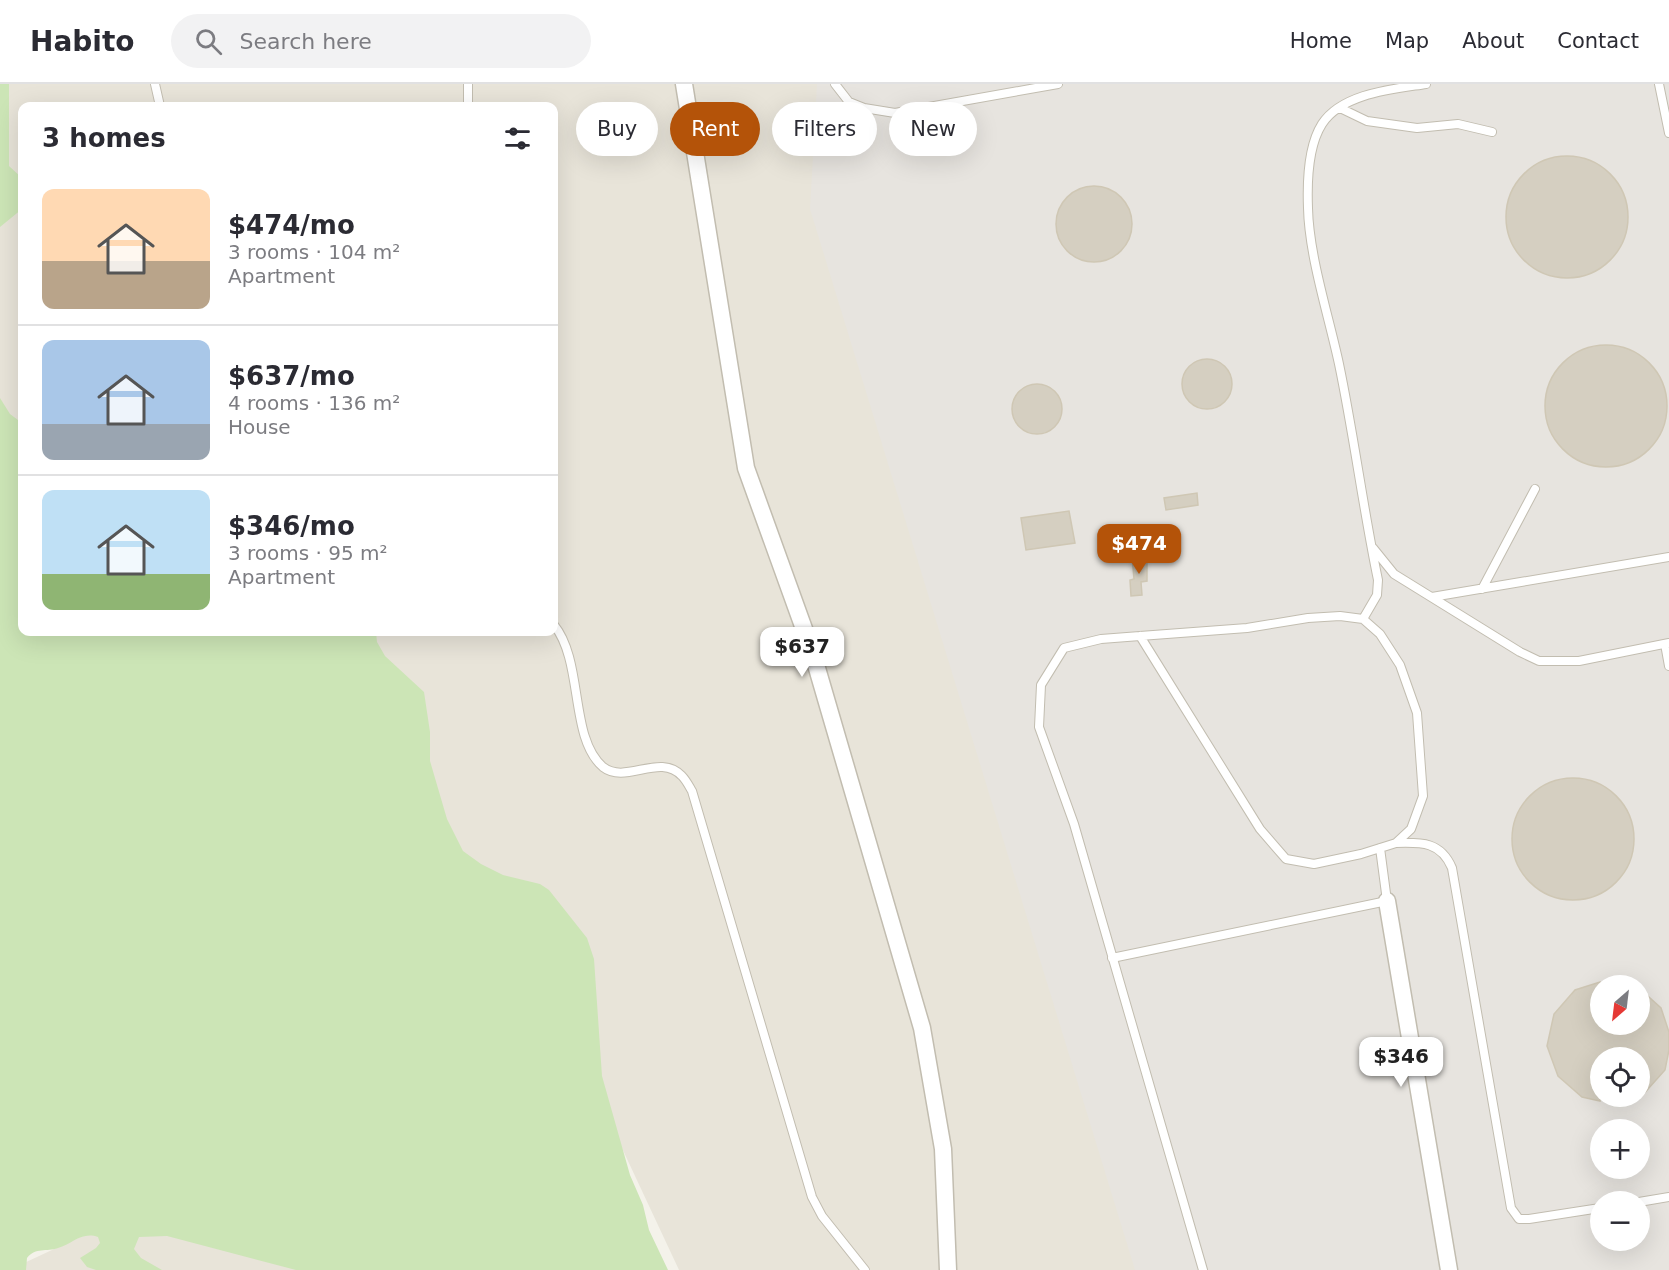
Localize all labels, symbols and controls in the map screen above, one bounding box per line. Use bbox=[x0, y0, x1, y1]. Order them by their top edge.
search box bbox=[171, 14, 591, 68]
text: Habito bbox=[30, 25, 135, 58]
icon: search bbox=[192, 25, 225, 58]
text: Search here bbox=[240, 29, 372, 54]
text: Home bbox=[1290, 29, 1352, 53]
text: Map bbox=[1385, 29, 1429, 53]
text: About bbox=[1462, 29, 1524, 53]
text: Contact bbox=[1557, 29, 1639, 53]
chip: Buy bbox=[576, 102, 658, 156]
chip: Rent bbox=[670, 102, 760, 156]
chip: Filters bbox=[772, 102, 877, 156]
chip: New bbox=[889, 102, 977, 156]
icon: filters bbox=[501, 122, 534, 155]
text: 3 homes bbox=[42, 123, 166, 153]
text: $474/mo bbox=[228, 210, 355, 240]
icon: home bbox=[90, 213, 162, 285]
text: 3 rooms · 104 m² bbox=[228, 240, 400, 264]
text: Apartment bbox=[228, 264, 335, 288]
text: $637/mo bbox=[228, 361, 355, 391]
icon: home bbox=[90, 364, 162, 436]
text: 4 rooms · 136 m² bbox=[228, 391, 400, 415]
text: House bbox=[228, 415, 291, 439]
text: $346/mo bbox=[228, 511, 355, 541]
icon: home bbox=[90, 514, 162, 586]
pin: $474 bbox=[1103, 524, 1175, 575]
text: $474 bbox=[1111, 531, 1167, 555]
text: 3 rooms · 95 m² bbox=[228, 541, 388, 565]
text: Apartment bbox=[228, 565, 335, 589]
pin: $637 bbox=[766, 627, 838, 678]
text: $637 bbox=[774, 634, 830, 658]
north arrow bbox=[1590, 975, 1650, 1035]
map controls bbox=[1590, 975, 1650, 1251]
pin: $346 bbox=[1365, 1037, 1437, 1088]
text: $346 bbox=[1373, 1044, 1429, 1068]
button: locate bbox=[1590, 1047, 1650, 1107]
button: + bbox=[1590, 1119, 1650, 1179]
button: − bbox=[1590, 1191, 1650, 1251]

